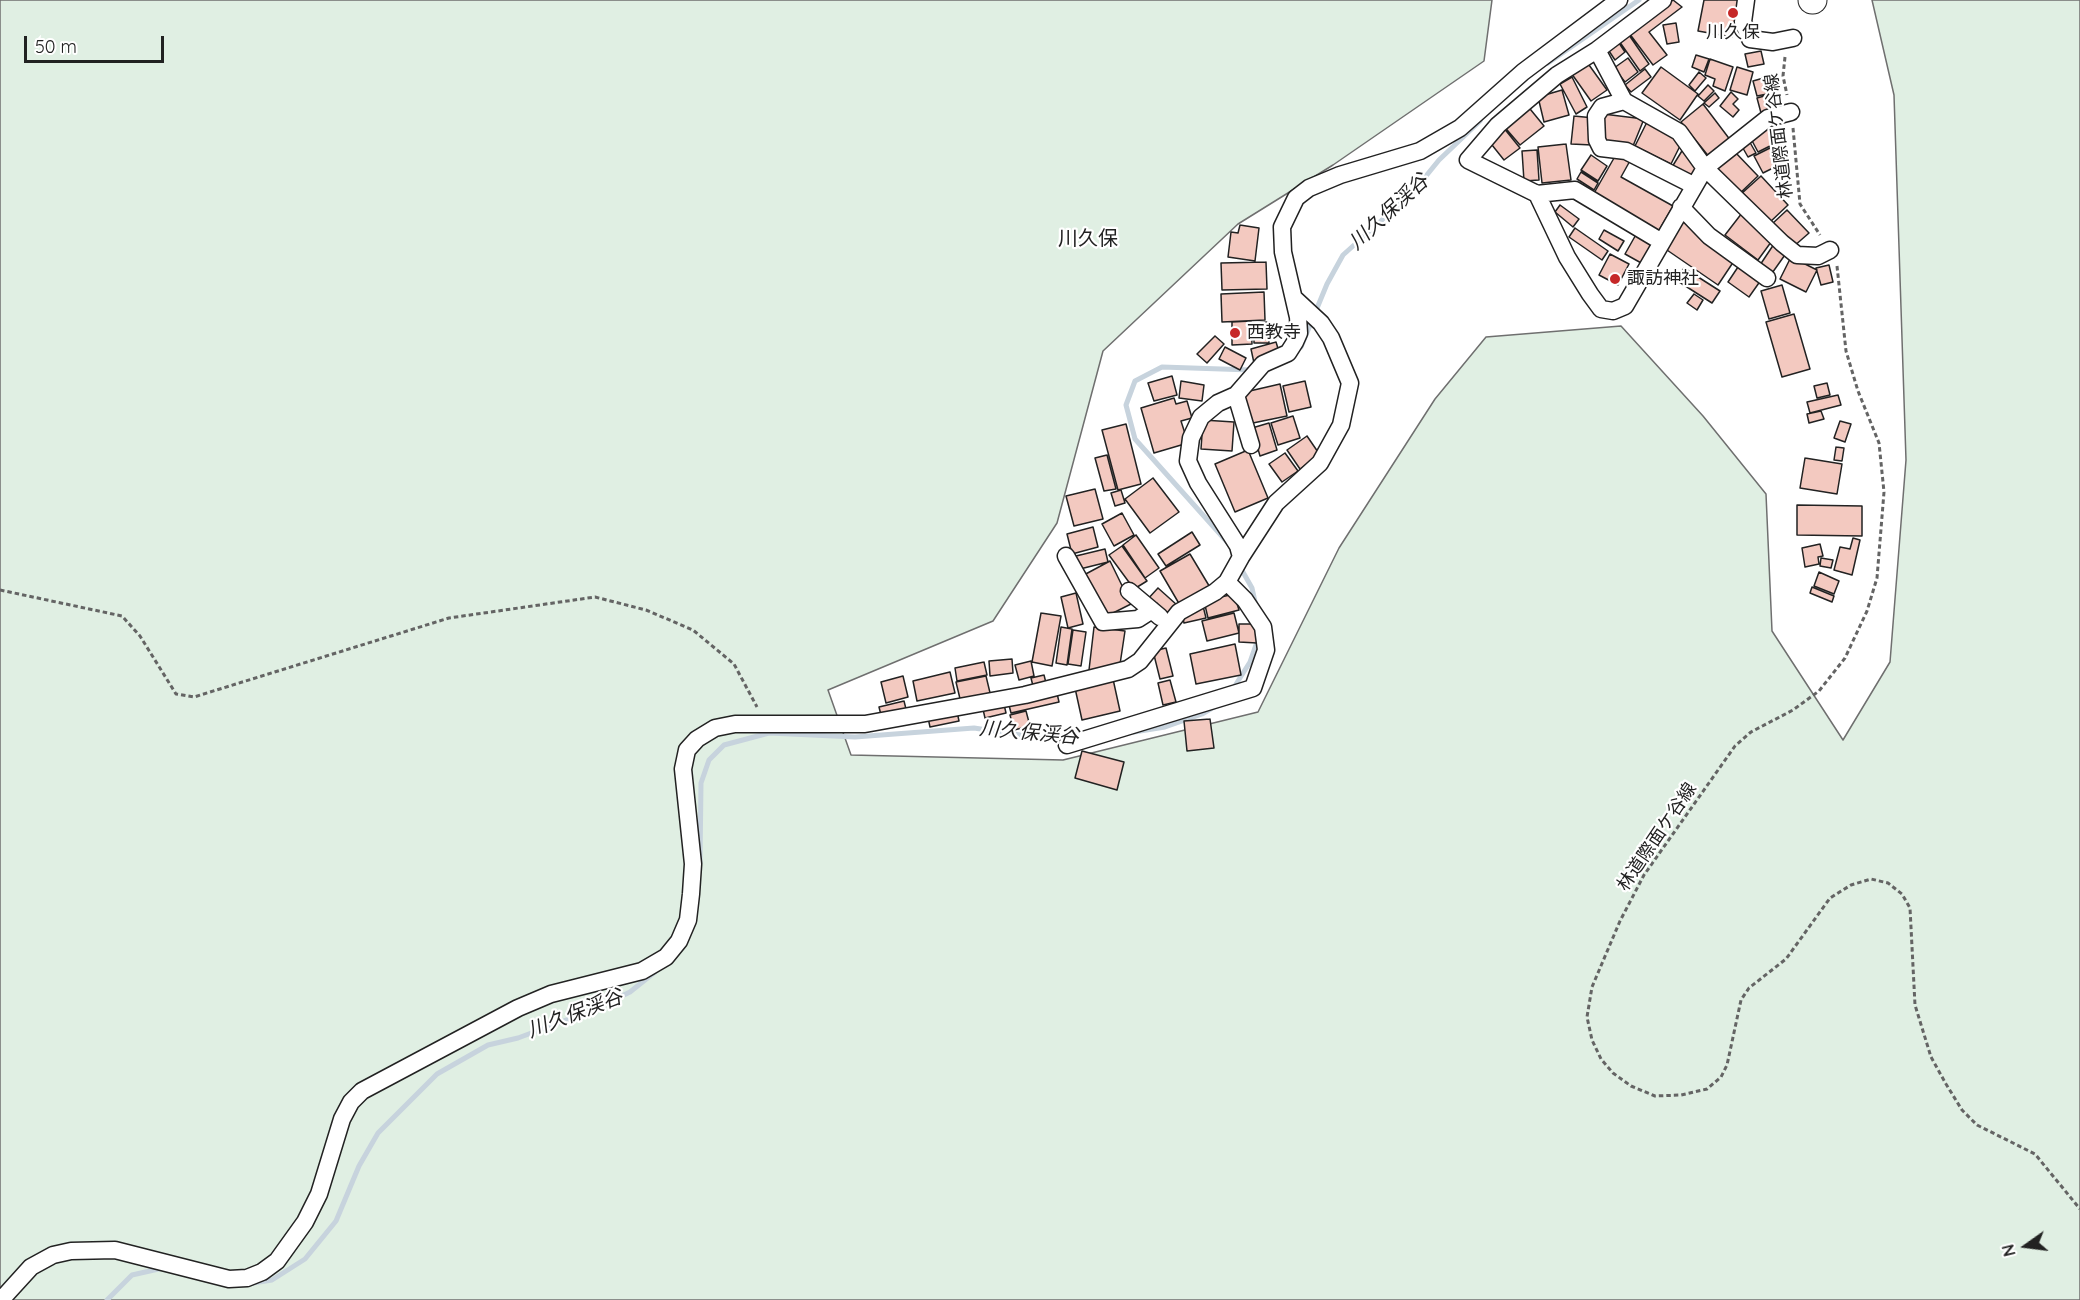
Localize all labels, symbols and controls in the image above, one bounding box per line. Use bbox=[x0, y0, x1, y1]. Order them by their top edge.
marker: 川久保 bbox=[1726, 6, 1740, 20]
place label: 川久保 bbox=[1706, 22, 1760, 44]
scale bar bbox=[27, 24, 166, 62]
text: 50 m bbox=[35, 35, 77, 58]
street label: 林道際面ケ谷線 bbox=[1761, 72, 1797, 200]
water label: 川久保渓谷 bbox=[1344, 169, 1434, 255]
district label: 川久保 bbox=[1058, 227, 1118, 251]
place label: 諏訪神社 bbox=[1627, 268, 1699, 290]
marker: 諏訪神社 bbox=[1608, 272, 1622, 286]
place label: 西教寺 bbox=[1247, 322, 1301, 344]
marker: 西教寺 bbox=[1228, 326, 1242, 340]
water label: 川久保渓谷 bbox=[978, 717, 1080, 749]
street label: 林道際面ケ谷線 bbox=[1613, 779, 1701, 895]
water label: 川久保渓谷 bbox=[524, 985, 626, 1043]
north arrow bbox=[1996, 1216, 2056, 1276]
text: N bbox=[1997, 1242, 2020, 1258]

